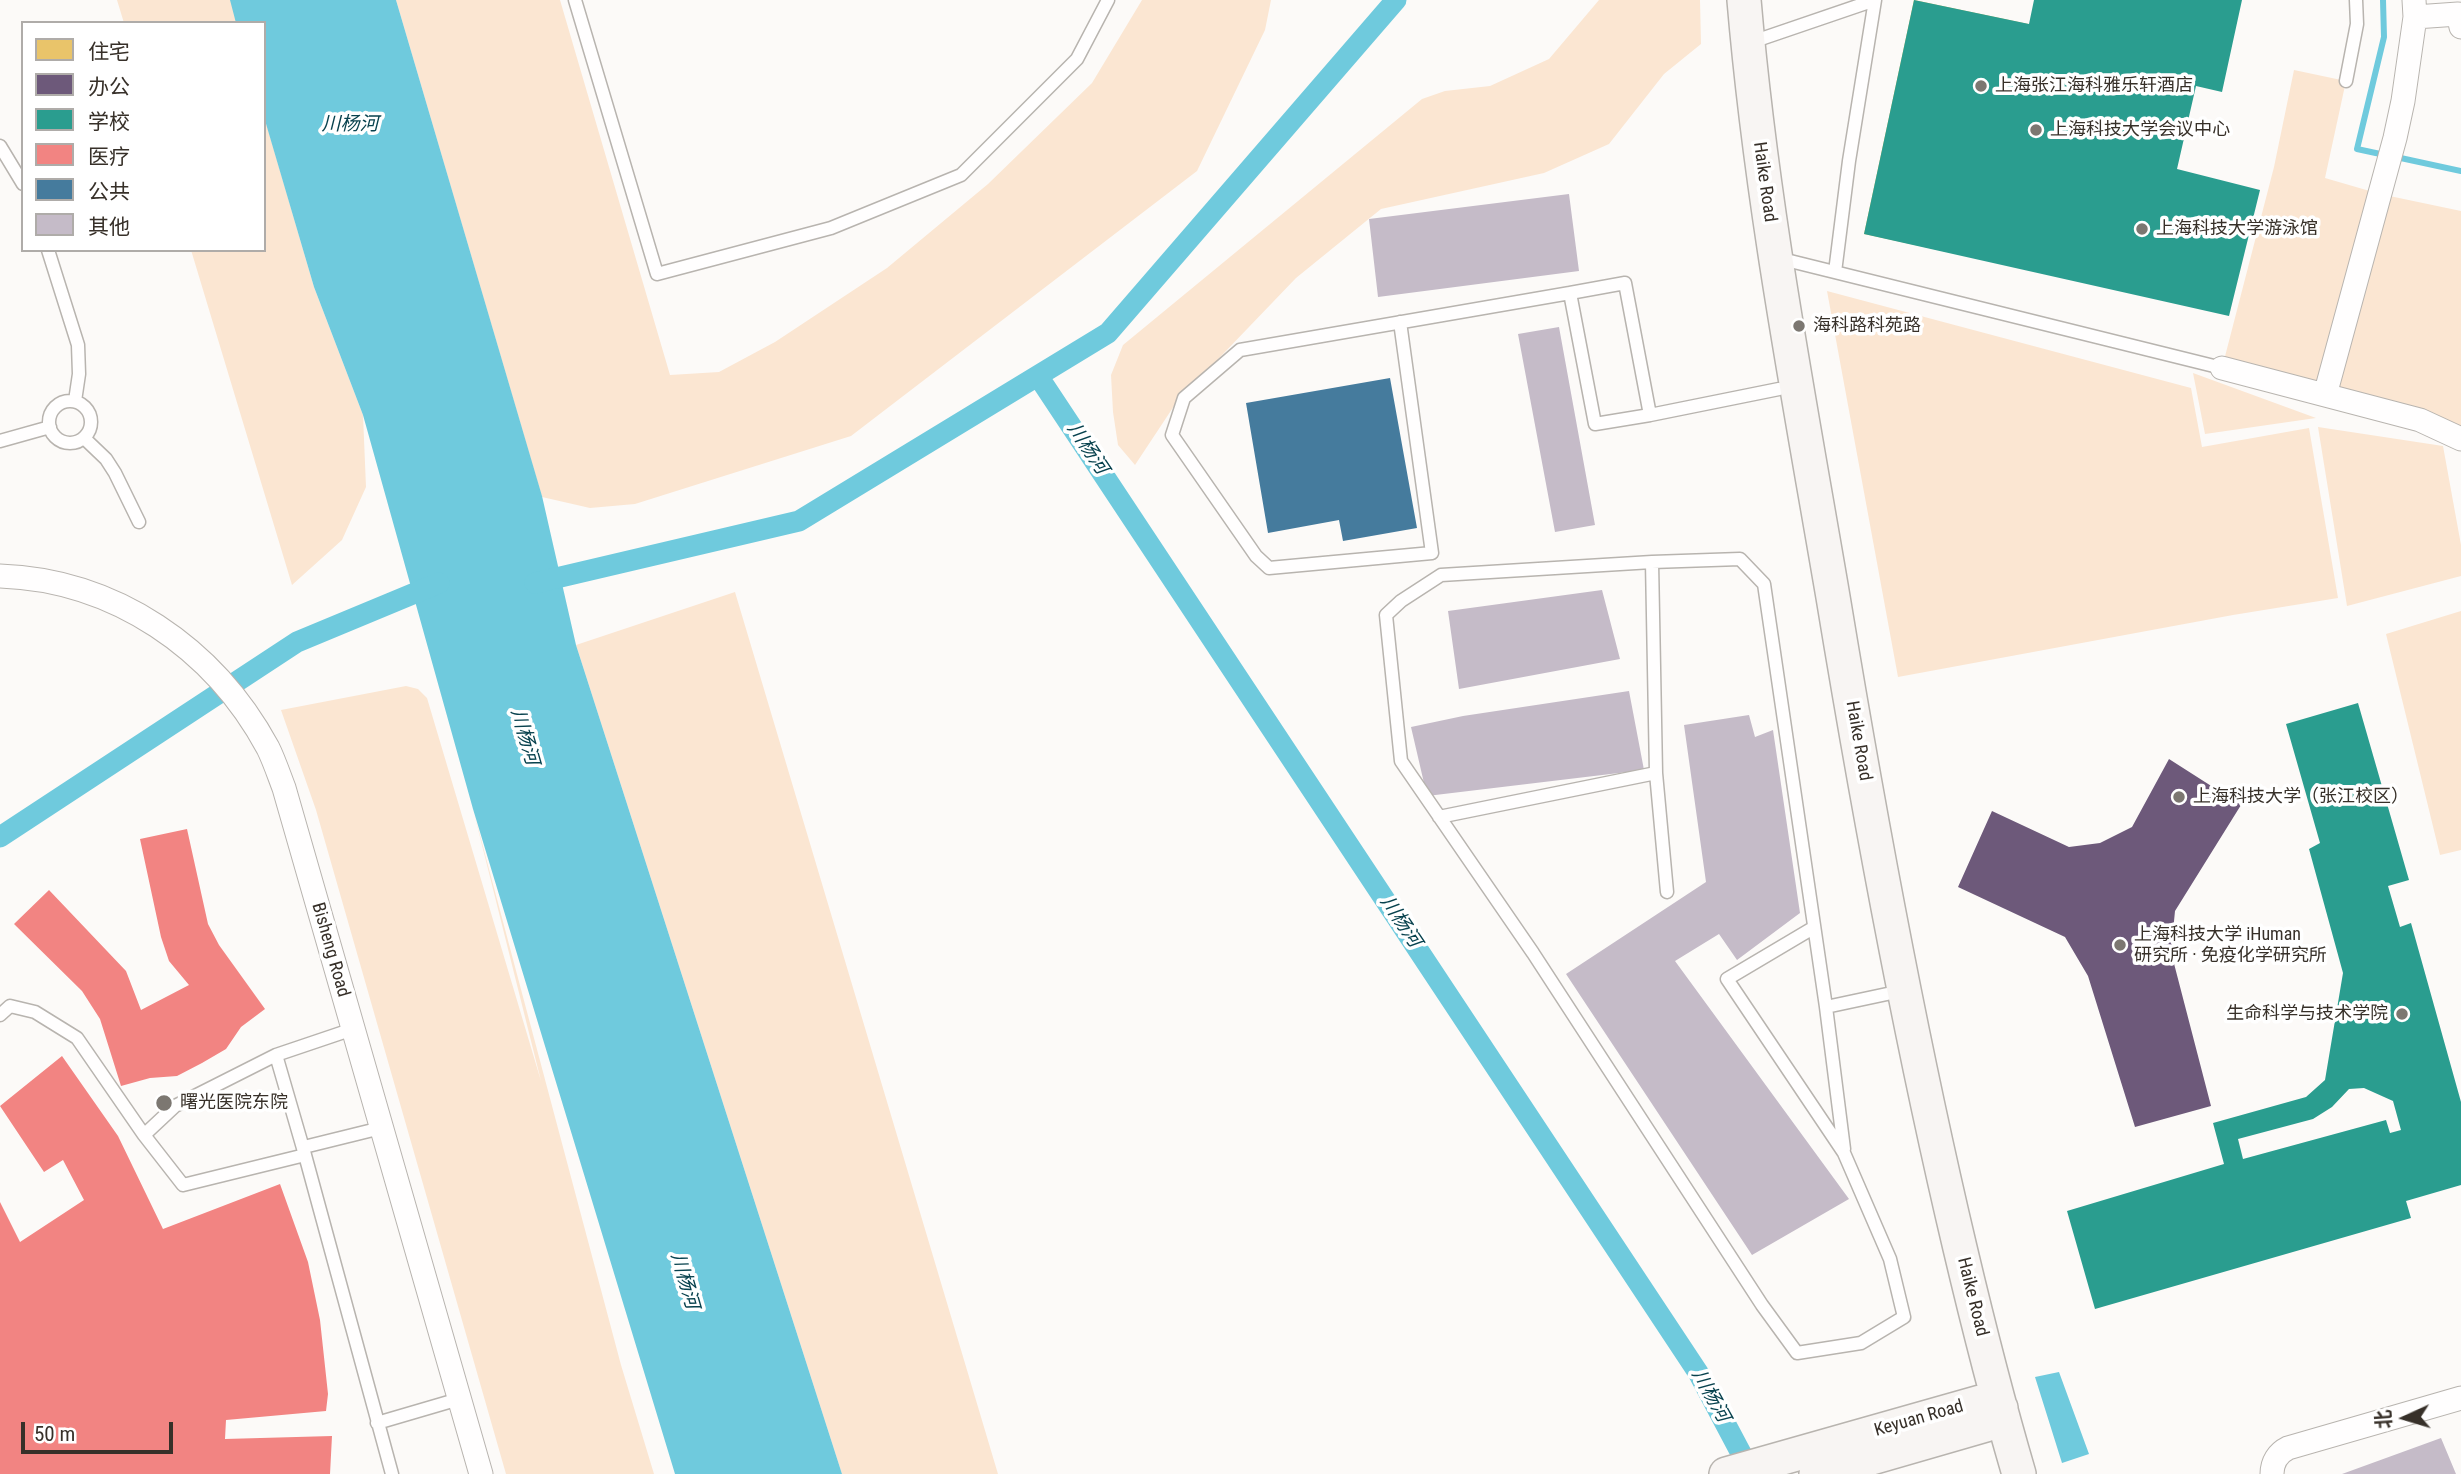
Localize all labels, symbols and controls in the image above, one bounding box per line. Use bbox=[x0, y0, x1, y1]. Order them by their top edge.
legend bbox=[21, 21, 266, 252]
text: 住宅 bbox=[88, 40, 130, 64]
text: 办公 bbox=[88, 75, 130, 99]
place label: 上海张江海科雅乐轩酒店 bbox=[1995, 75, 2193, 97]
marker: 上海张江海科雅乐轩酒店 bbox=[1973, 78, 1989, 94]
text: 学校 bbox=[88, 110, 130, 134]
water label: 川杨河 bbox=[322, 114, 378, 136]
place label: 上海科技大学会议中心 bbox=[2050, 119, 2230, 141]
marker: 上海科技大学会议中心 bbox=[2028, 122, 2044, 138]
street label: Haike Road bbox=[1748, 141, 1780, 223]
text: 医疗 bbox=[88, 145, 130, 169]
text: 公共 bbox=[88, 180, 130, 204]
text: 其他 bbox=[88, 215, 130, 239]
place label: 上海科技大学游泳馆 bbox=[2156, 218, 2318, 240]
marker: 上海科技大学游泳馆 bbox=[2134, 221, 2150, 237]
place label: 海科路科苑路 bbox=[1813, 315, 1921, 337]
marker: 海科路科苑路 bbox=[1791, 318, 1807, 334]
water label: 川杨河 bbox=[1062, 419, 1112, 479]
street label: Haike Road bbox=[1840, 699, 1876, 783]
water label: 川杨河 bbox=[505, 706, 543, 768]
place label: 上海科技大学（张江校区） bbox=[2193, 786, 2409, 808]
marker: 上海科技大学（张江校区） bbox=[2171, 789, 2187, 805]
water label: 川杨河 bbox=[1375, 892, 1425, 952]
street label: Bisheng Road bbox=[306, 900, 354, 1000]
place label: 上海科技大学 iHuman 研究所 · 免疫化学研究所 bbox=[2134, 924, 2327, 967]
marker: 上海科技大学 iHuman 研究所 · 免疫化学研究所 bbox=[2112, 937, 2128, 953]
place label: 生命科学与技术学院 bbox=[2226, 1003, 2388, 1025]
marker: 生命科学与技术学院 bbox=[2394, 1006, 2410, 1022]
place label: 曙光医院东院 bbox=[180, 1092, 288, 1114]
marker: 曙光医院东院 bbox=[154, 1093, 174, 1113]
water label: 川杨河 bbox=[665, 1250, 703, 1312]
street label: Haike Road bbox=[1952, 1255, 1992, 1339]
water label: 川杨河 bbox=[1686, 1366, 1734, 1426]
north arrow bbox=[2370, 1383, 2440, 1453]
street label: Keyuan Road bbox=[1872, 1396, 1966, 1442]
scale bar bbox=[24, 1408, 177, 1452]
text: 北 bbox=[2371, 1409, 2396, 1430]
text: 50 m bbox=[34, 1422, 75, 1446]

